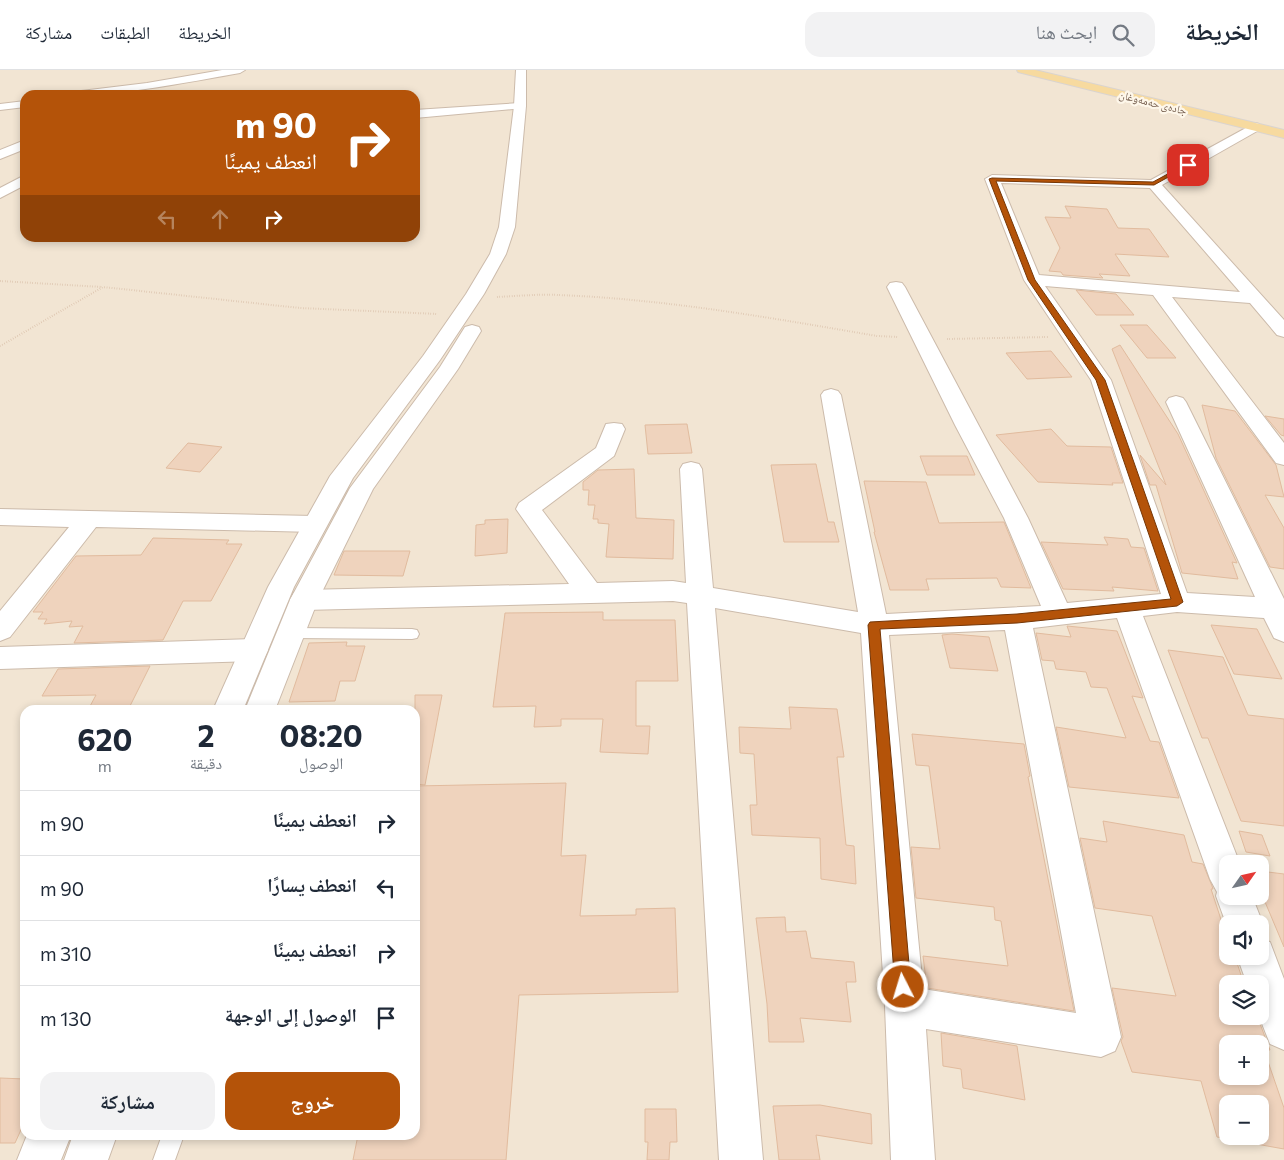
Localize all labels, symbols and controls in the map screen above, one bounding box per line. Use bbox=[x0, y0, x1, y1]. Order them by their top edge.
search box bbox=[805, 12, 1155, 57]
text: الخريطة bbox=[1185, 16, 1259, 45]
text: ابحث هنا bbox=[1036, 20, 1097, 43]
text: مشاركة bbox=[25, 21, 72, 43]
text: الطبقات bbox=[100, 21, 150, 43]
text: الخريطة bbox=[178, 21, 231, 43]
icon: search bbox=[1109, 21, 1137, 49]
street label: جادەی حەمەوغان bbox=[1117, 87, 1188, 118]
text: 90 m bbox=[235, 102, 317, 145]
icon: right bbox=[335, 110, 400, 175]
pin bbox=[1167, 144, 1209, 186]
text: انعطف يمينًا bbox=[224, 147, 317, 174]
icon: arrive bbox=[1174, 151, 1202, 179]
icon: left bbox=[153, 205, 181, 233]
icon: ahead bbox=[206, 205, 234, 233]
icon: right bbox=[259, 205, 287, 233]
text: 2 bbox=[197, 716, 214, 753]
text: 08:20 bbox=[279, 716, 363, 753]
text: 620 bbox=[77, 720, 132, 757]
text: دقيقة bbox=[190, 753, 222, 772]
text: الوصول bbox=[299, 753, 343, 772]
text: m bbox=[98, 756, 112, 775]
text: انعطف يمينًا bbox=[273, 808, 357, 831]
icon: right bbox=[372, 809, 400, 837]
text: 90 m bbox=[40, 812, 84, 835]
north arrow bbox=[1219, 855, 1269, 905]
map controls bbox=[1219, 855, 1269, 1145]
text: انعطف يسارًا bbox=[267, 873, 357, 896]
icon: left bbox=[372, 874, 400, 902]
text: 90 m bbox=[40, 877, 84, 900]
button: sound bbox=[1219, 915, 1269, 965]
text: انعطف يمينًا bbox=[273, 938, 357, 961]
icon: right bbox=[372, 939, 400, 967]
text: 310 m bbox=[40, 942, 92, 965]
position arrow bbox=[876, 960, 928, 1012]
button: layers bbox=[1219, 975, 1269, 1025]
text: الوصول إلى الوجهة bbox=[225, 1003, 357, 1026]
icon: arrive bbox=[372, 1004, 400, 1032]
text: 130 m bbox=[40, 1007, 92, 1030]
button: + bbox=[1219, 1035, 1269, 1085]
button: مشاركة bbox=[40, 1072, 215, 1130]
button: خروج bbox=[225, 1072, 400, 1130]
button: − bbox=[1219, 1095, 1269, 1145]

